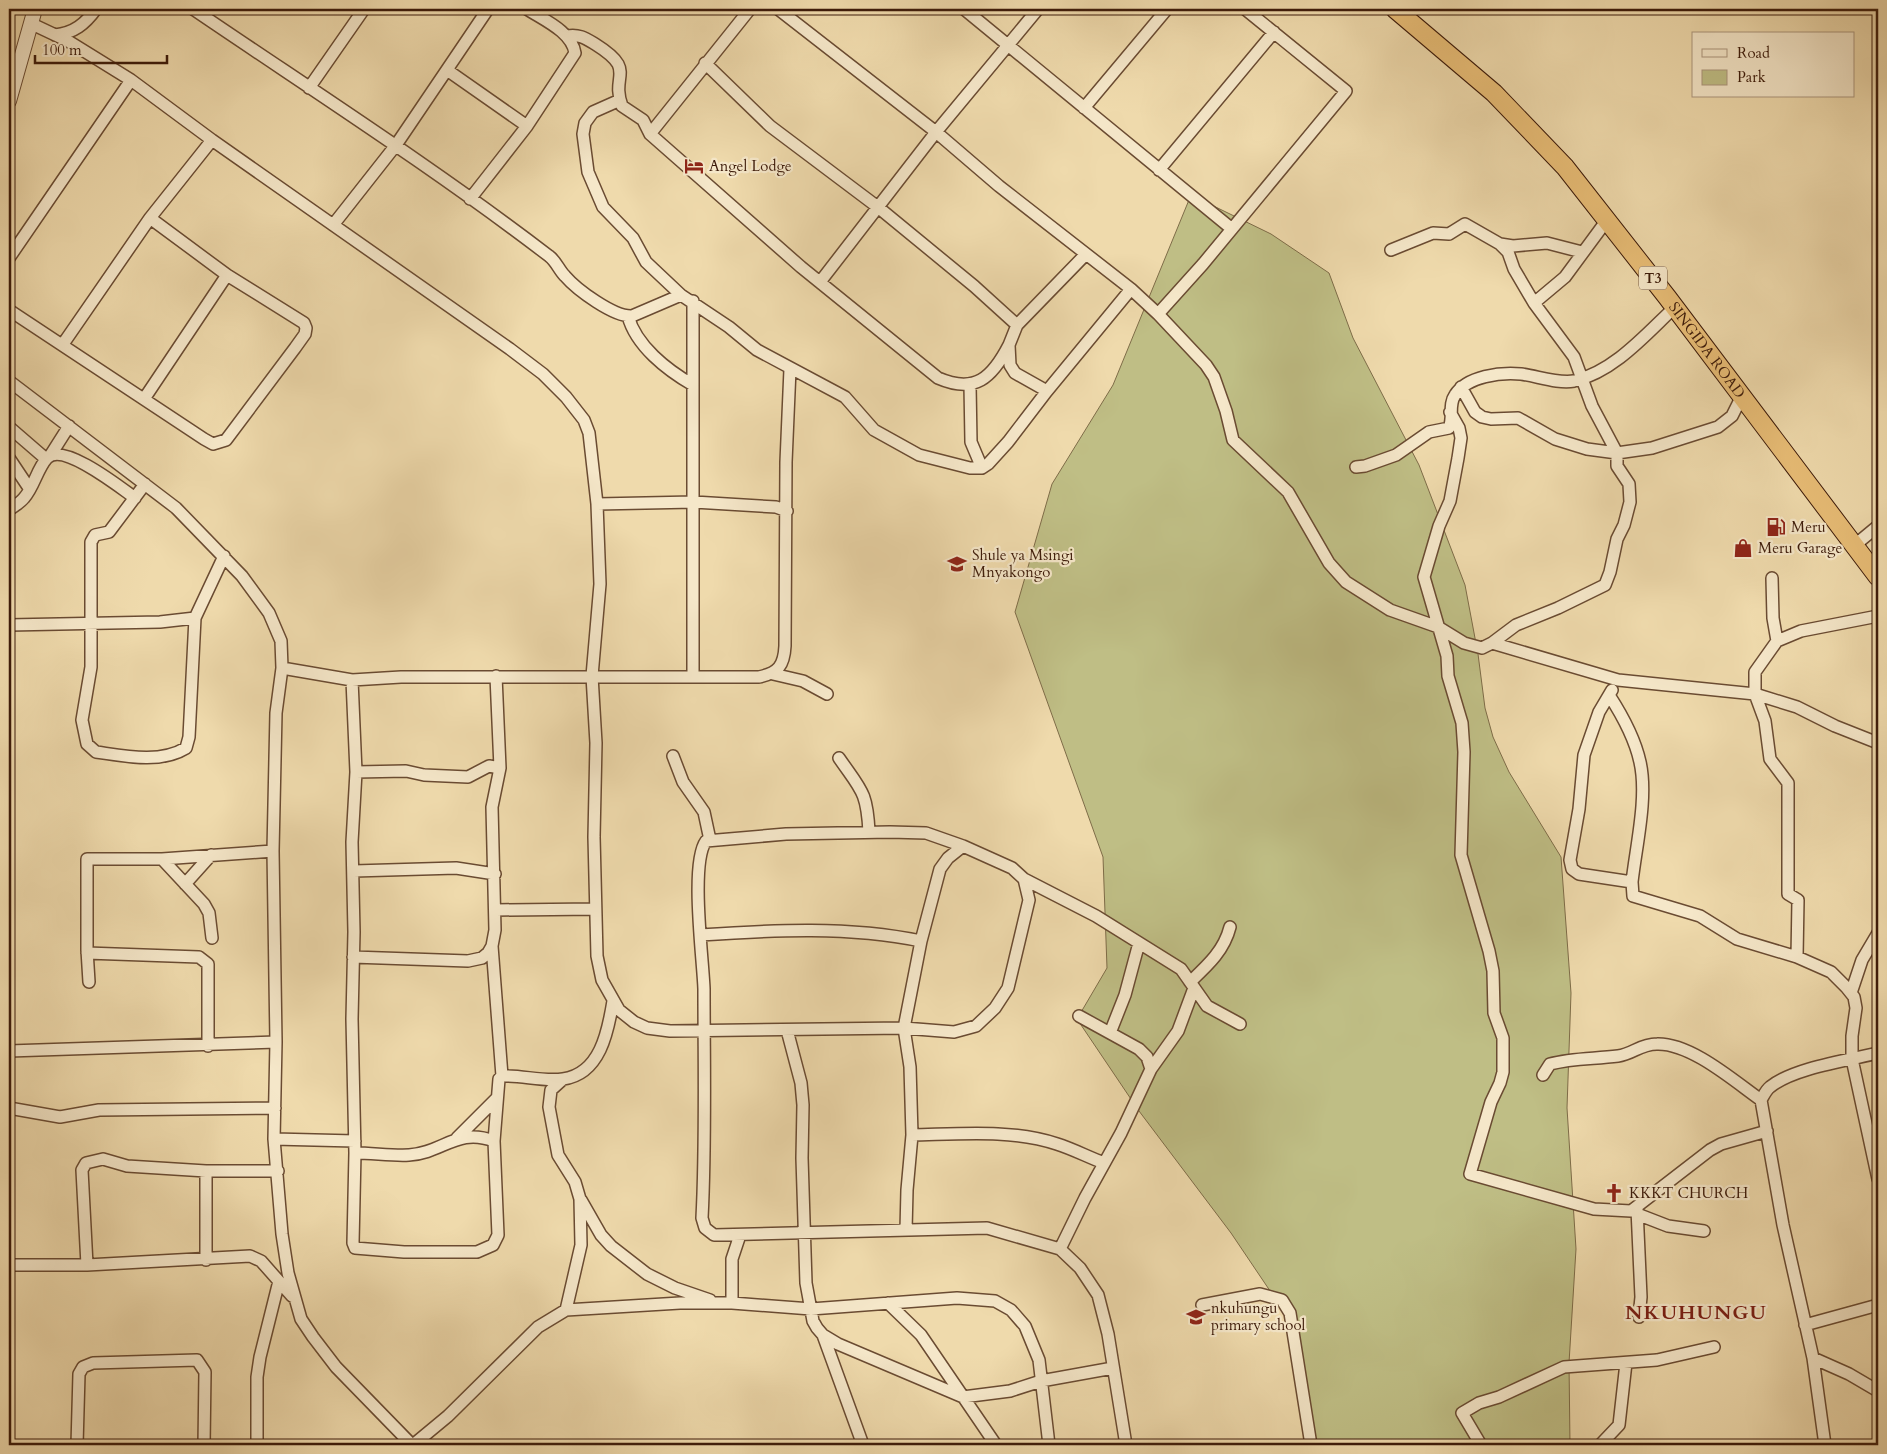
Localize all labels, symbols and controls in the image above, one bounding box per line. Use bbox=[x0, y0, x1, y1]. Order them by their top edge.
scale bar bbox=[35, 32, 168, 64]
legend bbox=[1692, 32, 1854, 98]
text: 100 m bbox=[42, 40, 82, 60]
text: Road bbox=[1737, 43, 1770, 63]
text: Park bbox=[1737, 67, 1766, 87]
hotel icon: Angel Lodge bbox=[683, 155, 705, 177]
place label: Angel Lodge bbox=[709, 156, 792, 176]
road number: T3 bbox=[1639, 266, 1667, 290]
street label: SINGIDA ROAD bbox=[1664, 298, 1750, 402]
fuel station icon: Meru bbox=[1765, 516, 1787, 538]
place label: Meru bbox=[1791, 517, 1826, 537]
shop icon: Meru Garage bbox=[1732, 537, 1754, 559]
place label: Meru Garage bbox=[1758, 538, 1842, 558]
place label: Shule ya Msingi Mnyakongo bbox=[972, 545, 1074, 582]
school or university icon: Shule ya Msingi Mnyakongo bbox=[946, 553, 968, 575]
church icon: KKKT CHURCH bbox=[1603, 1182, 1625, 1204]
place label: KKKT CHURCH bbox=[1629, 1183, 1749, 1203]
place label: nkuhungu primary school bbox=[1211, 1298, 1306, 1335]
district label: NKUHUNGU bbox=[1625, 1299, 1767, 1326]
school or university icon: nkuhungu primary school bbox=[1185, 1306, 1207, 1328]

